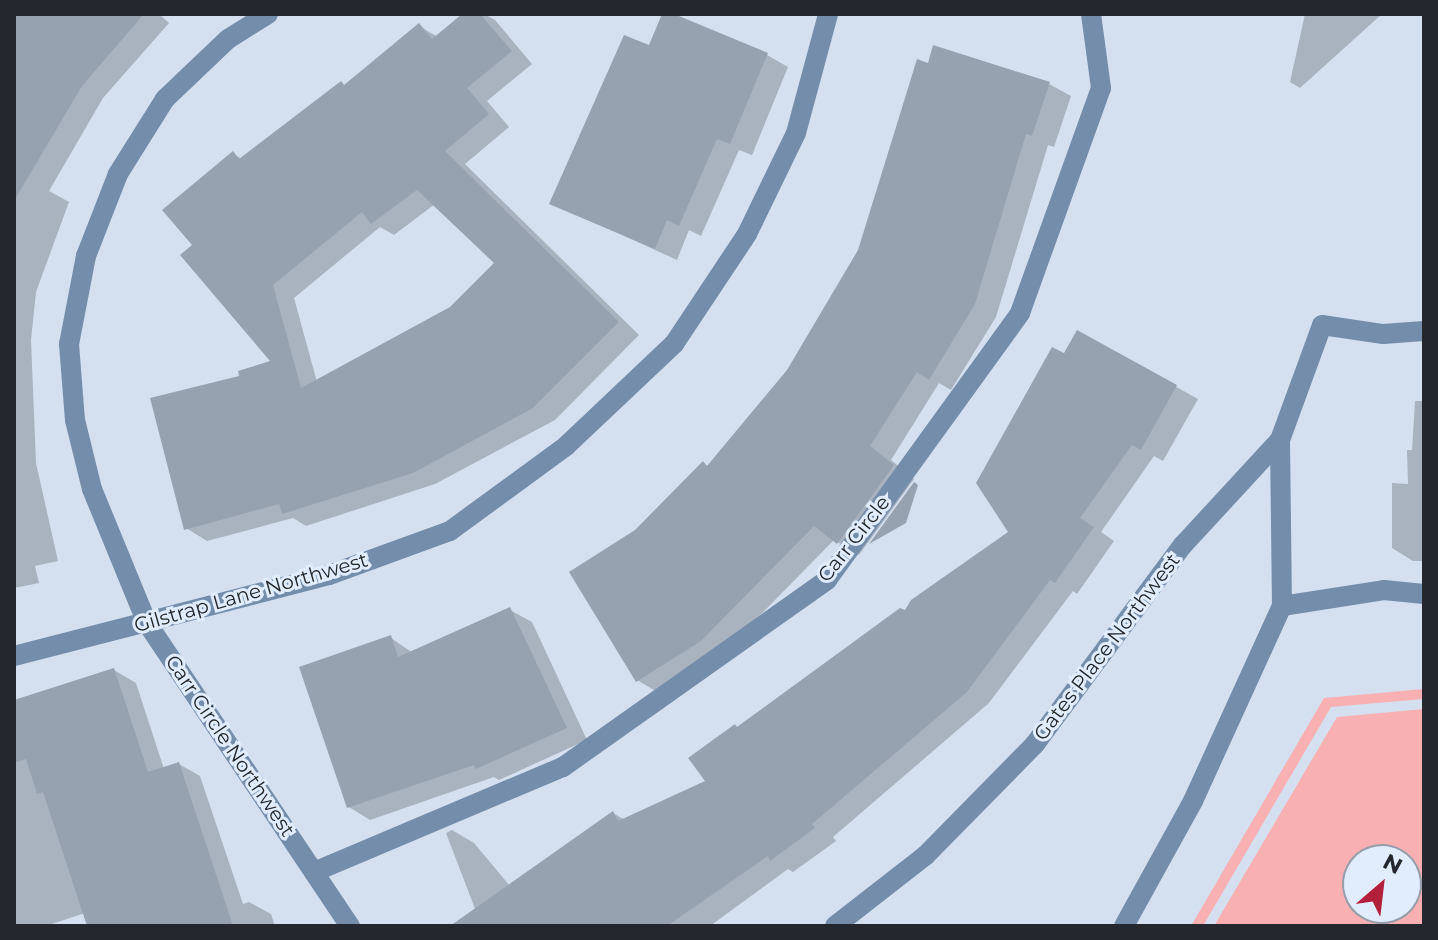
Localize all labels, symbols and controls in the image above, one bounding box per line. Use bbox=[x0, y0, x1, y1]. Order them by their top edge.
street label: Carr Circle bbox=[813, 491, 895, 587]
street label: Gilstrap Lane Northwest bbox=[131, 548, 371, 638]
street label: Gates Place Northwest bbox=[1029, 549, 1185, 745]
street label: Carr Circle Northwest bbox=[160, 651, 300, 841]
north arrow bbox=[1342, 844, 1422, 924]
text: N bbox=[1378, 848, 1407, 880]

